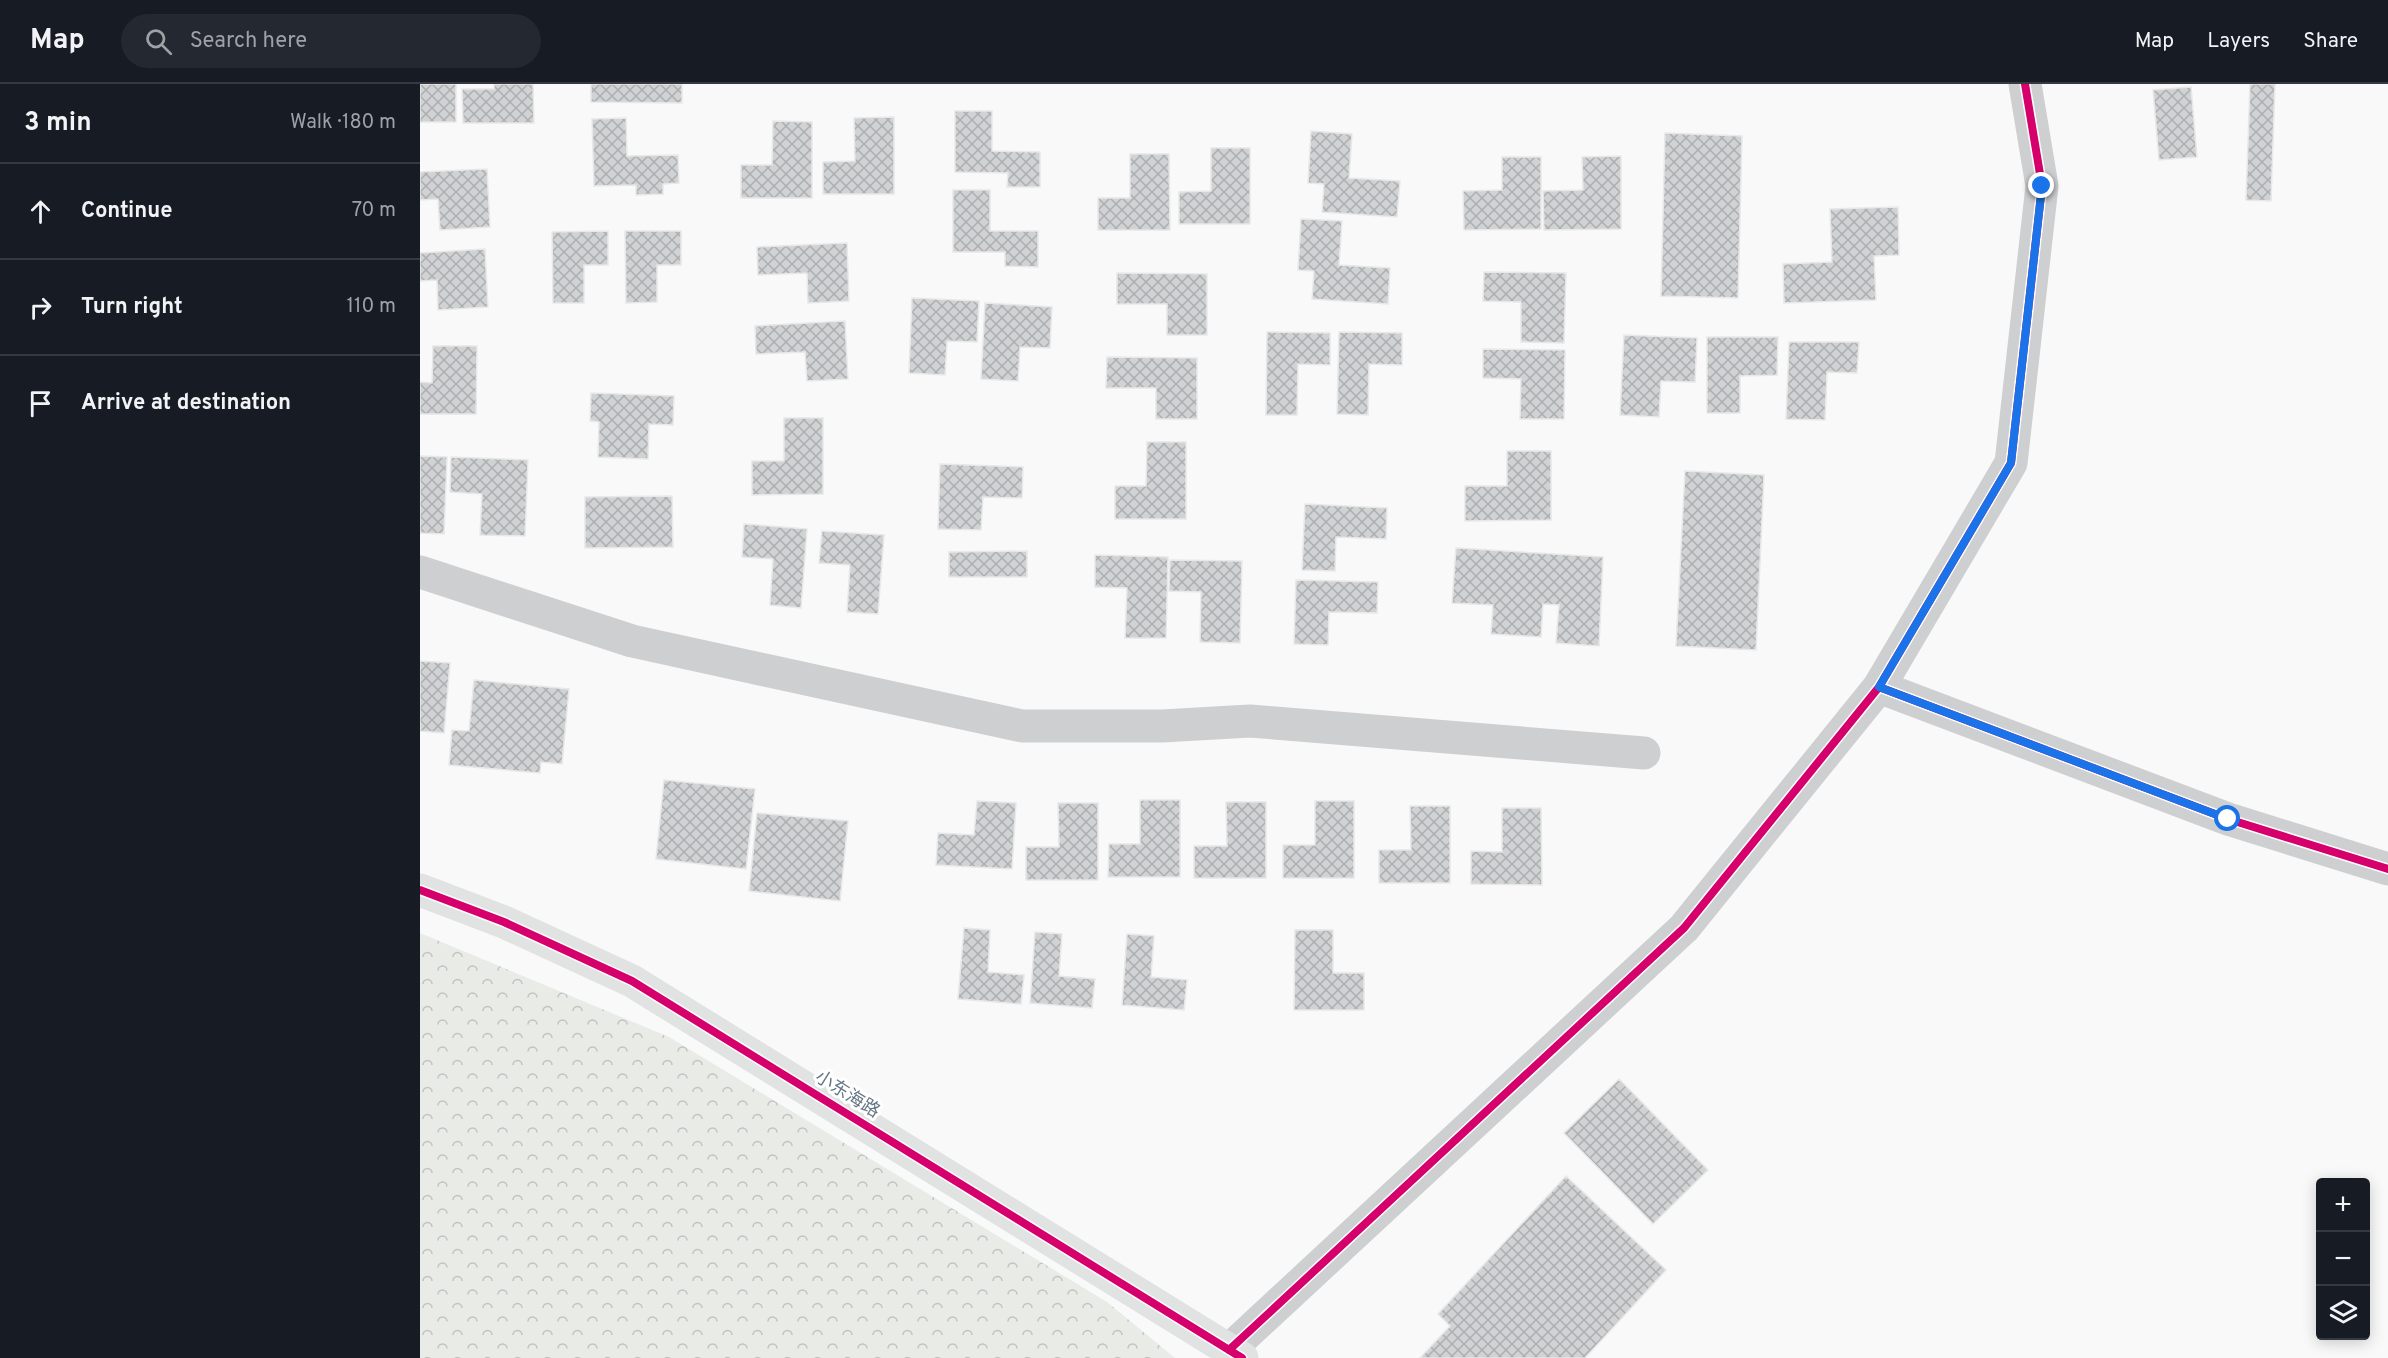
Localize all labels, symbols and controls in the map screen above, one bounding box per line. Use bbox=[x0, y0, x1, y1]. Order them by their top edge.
search box bbox=[121, 14, 541, 68]
text: Map bbox=[30, 23, 85, 59]
icon: search bbox=[142, 25, 175, 58]
text: Search here bbox=[190, 28, 307, 55]
text: Map bbox=[2135, 28, 2174, 55]
text: Layers bbox=[2207, 28, 2270, 55]
text: Share bbox=[2303, 28, 2358, 55]
text: 3 min bbox=[24, 107, 92, 140]
text: Walk · 180 m bbox=[290, 110, 396, 136]
route end bbox=[2028, 172, 2054, 198]
icon: ahead bbox=[24, 195, 57, 228]
text: Continue bbox=[81, 198, 172, 225]
text: 70 m bbox=[352, 198, 396, 224]
icon: right bbox=[24, 291, 57, 324]
text: Turn right bbox=[81, 294, 183, 321]
text: 110 m bbox=[347, 294, 396, 320]
icon: arrive bbox=[24, 387, 57, 420]
text: Arrive at destination bbox=[81, 390, 291, 417]
route start bbox=[2214, 805, 2240, 831]
street label: 小东海路 bbox=[810, 1066, 884, 1124]
map controls bbox=[2316, 1178, 2370, 1340]
button: + bbox=[2316, 1178, 2370, 1232]
button: − bbox=[2316, 1232, 2370, 1286]
button: layers bbox=[2316, 1286, 2370, 1340]

